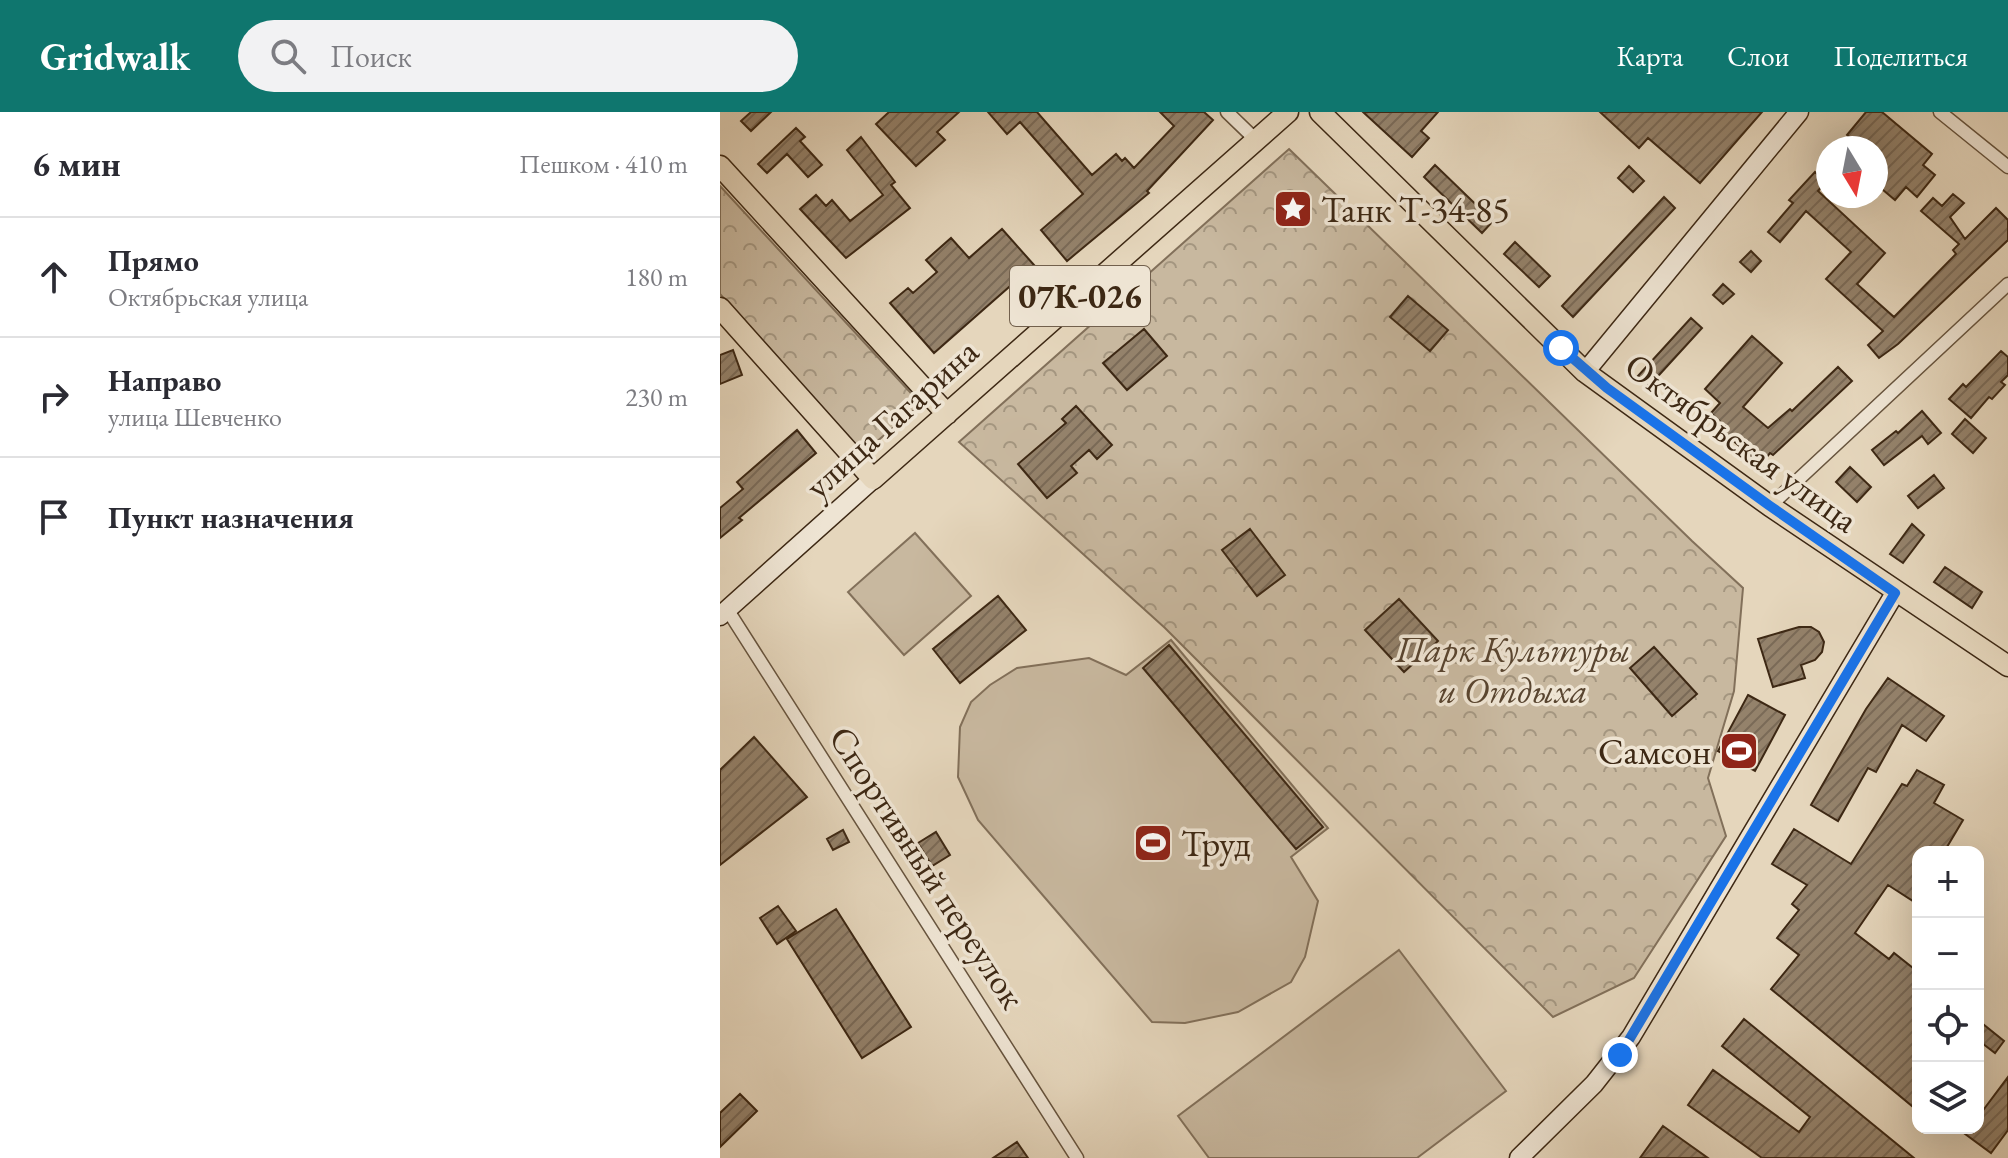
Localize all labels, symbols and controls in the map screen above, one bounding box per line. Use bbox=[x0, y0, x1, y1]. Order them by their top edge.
search box bbox=[238, 20, 798, 92]
text: Gridwalk bbox=[40, 32, 190, 81]
icon: search bbox=[266, 34, 310, 78]
text: Поиск bbox=[330, 37, 412, 76]
text: Карта bbox=[1616, 38, 1683, 74]
text: Слои bbox=[1727, 38, 1789, 74]
text: Поделиться bbox=[1833, 38, 1968, 74]
north arrow bbox=[1816, 136, 1888, 208]
text: 6 мин bbox=[32, 142, 121, 186]
text: Пешком · 410 m bbox=[519, 147, 688, 181]
place label: Танк Т-34-85 bbox=[1321, 186, 1510, 233]
place icon: Танк Т-34-85 bbox=[1272, 188, 1314, 230]
text: Прямо bbox=[108, 241, 199, 280]
icon: ahead bbox=[32, 255, 76, 299]
text: 180 m bbox=[625, 260, 688, 294]
road number: 07К-026 bbox=[1010, 266, 1150, 326]
text: Октябрьская улица bbox=[108, 280, 308, 314]
street label: улица Гагарина bbox=[795, 327, 989, 509]
route start bbox=[1543, 330, 1579, 366]
street label: Октябрьская улица bbox=[1616, 342, 1868, 543]
text: Направо bbox=[108, 361, 221, 400]
icon: right bbox=[32, 375, 76, 419]
text: 230 m bbox=[625, 380, 688, 414]
text: улица Шевченко bbox=[108, 400, 282, 434]
icon: arrive bbox=[32, 495, 76, 539]
text: Пункт назначения bbox=[108, 498, 354, 537]
park label: Парк Культуры и Отдыха bbox=[1395, 626, 1630, 714]
street label: Спортивный переулок bbox=[818, 717, 1037, 1018]
place label: Самсон bbox=[1598, 728, 1711, 775]
sports icon: Самсон bbox=[1718, 730, 1760, 772]
place label: Труд bbox=[1181, 820, 1251, 867]
sports icon: Труд bbox=[1132, 822, 1174, 864]
map controls bbox=[1912, 846, 1984, 1134]
button: + bbox=[1912, 846, 1984, 918]
button: − bbox=[1912, 918, 1984, 990]
button: locate bbox=[1912, 990, 1984, 1062]
route end bbox=[1602, 1037, 1638, 1073]
button: layers bbox=[1912, 1062, 1984, 1134]

